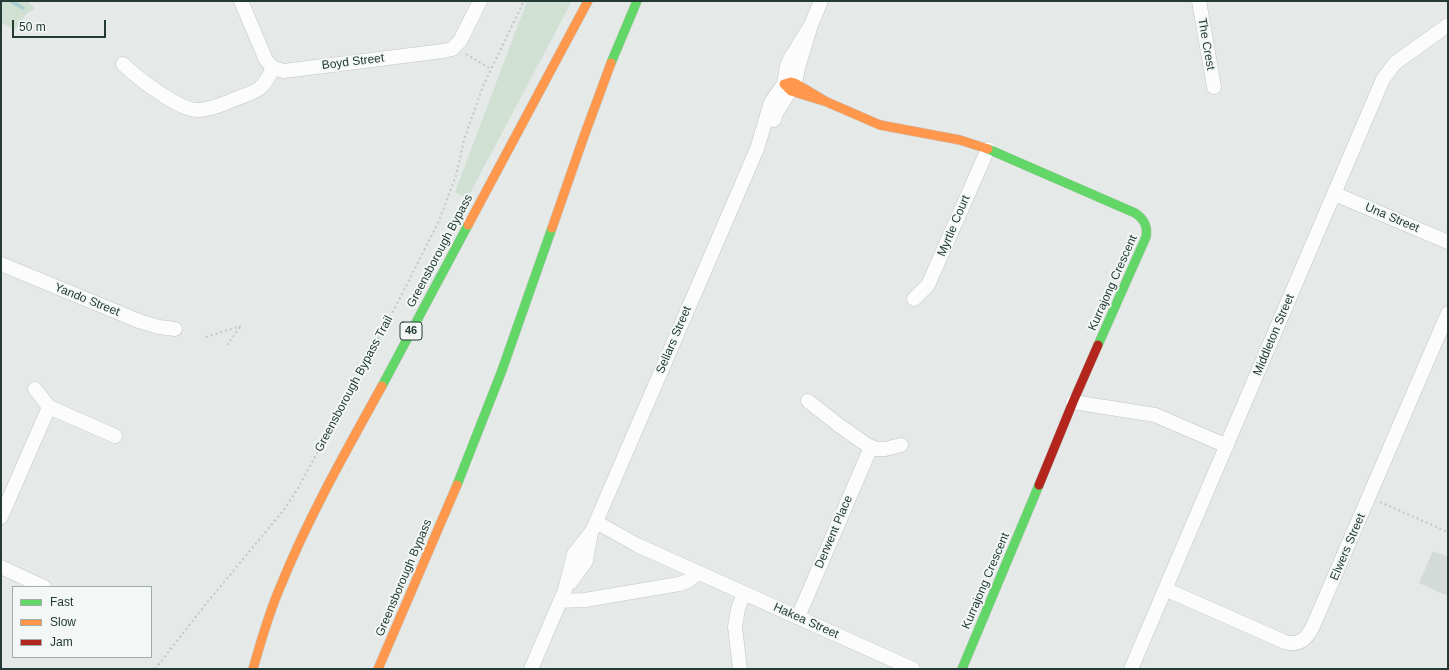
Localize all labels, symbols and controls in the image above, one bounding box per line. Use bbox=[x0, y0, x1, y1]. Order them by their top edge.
scale bar bbox=[14, 12, 108, 38]
street label: The Crest bbox=[1194, 17, 1218, 71]
text: 50 m bbox=[19, 20, 46, 34]
street label: Boyd Street bbox=[321, 51, 385, 73]
street label: Greensborough Bypass bbox=[404, 192, 476, 310]
street label: Myrtle Court bbox=[935, 193, 973, 259]
street label: Una Street bbox=[1363, 200, 1421, 236]
street label: Kurrajong Crescent bbox=[1085, 233, 1141, 333]
street label: Yando Street bbox=[52, 280, 122, 320]
street label: Middleton Street bbox=[1250, 292, 1298, 378]
street label: Sellars Street bbox=[653, 304, 695, 376]
street label: Greensborough Bypass Trail bbox=[312, 313, 396, 455]
road number: 46 bbox=[400, 322, 422, 340]
street label: Derwent Place bbox=[812, 493, 856, 571]
street label: Elwers Street bbox=[1327, 511, 1369, 583]
street label: Greensborough Bypass bbox=[373, 517, 435, 639]
street label: Kurrajong Crescent bbox=[959, 531, 1013, 631]
legend bbox=[12, 586, 152, 658]
text: Fast bbox=[50, 595, 73, 609]
street label: Hakea Street bbox=[771, 600, 841, 642]
text: Slow bbox=[50, 615, 76, 629]
text: Jam bbox=[50, 635, 73, 649]

